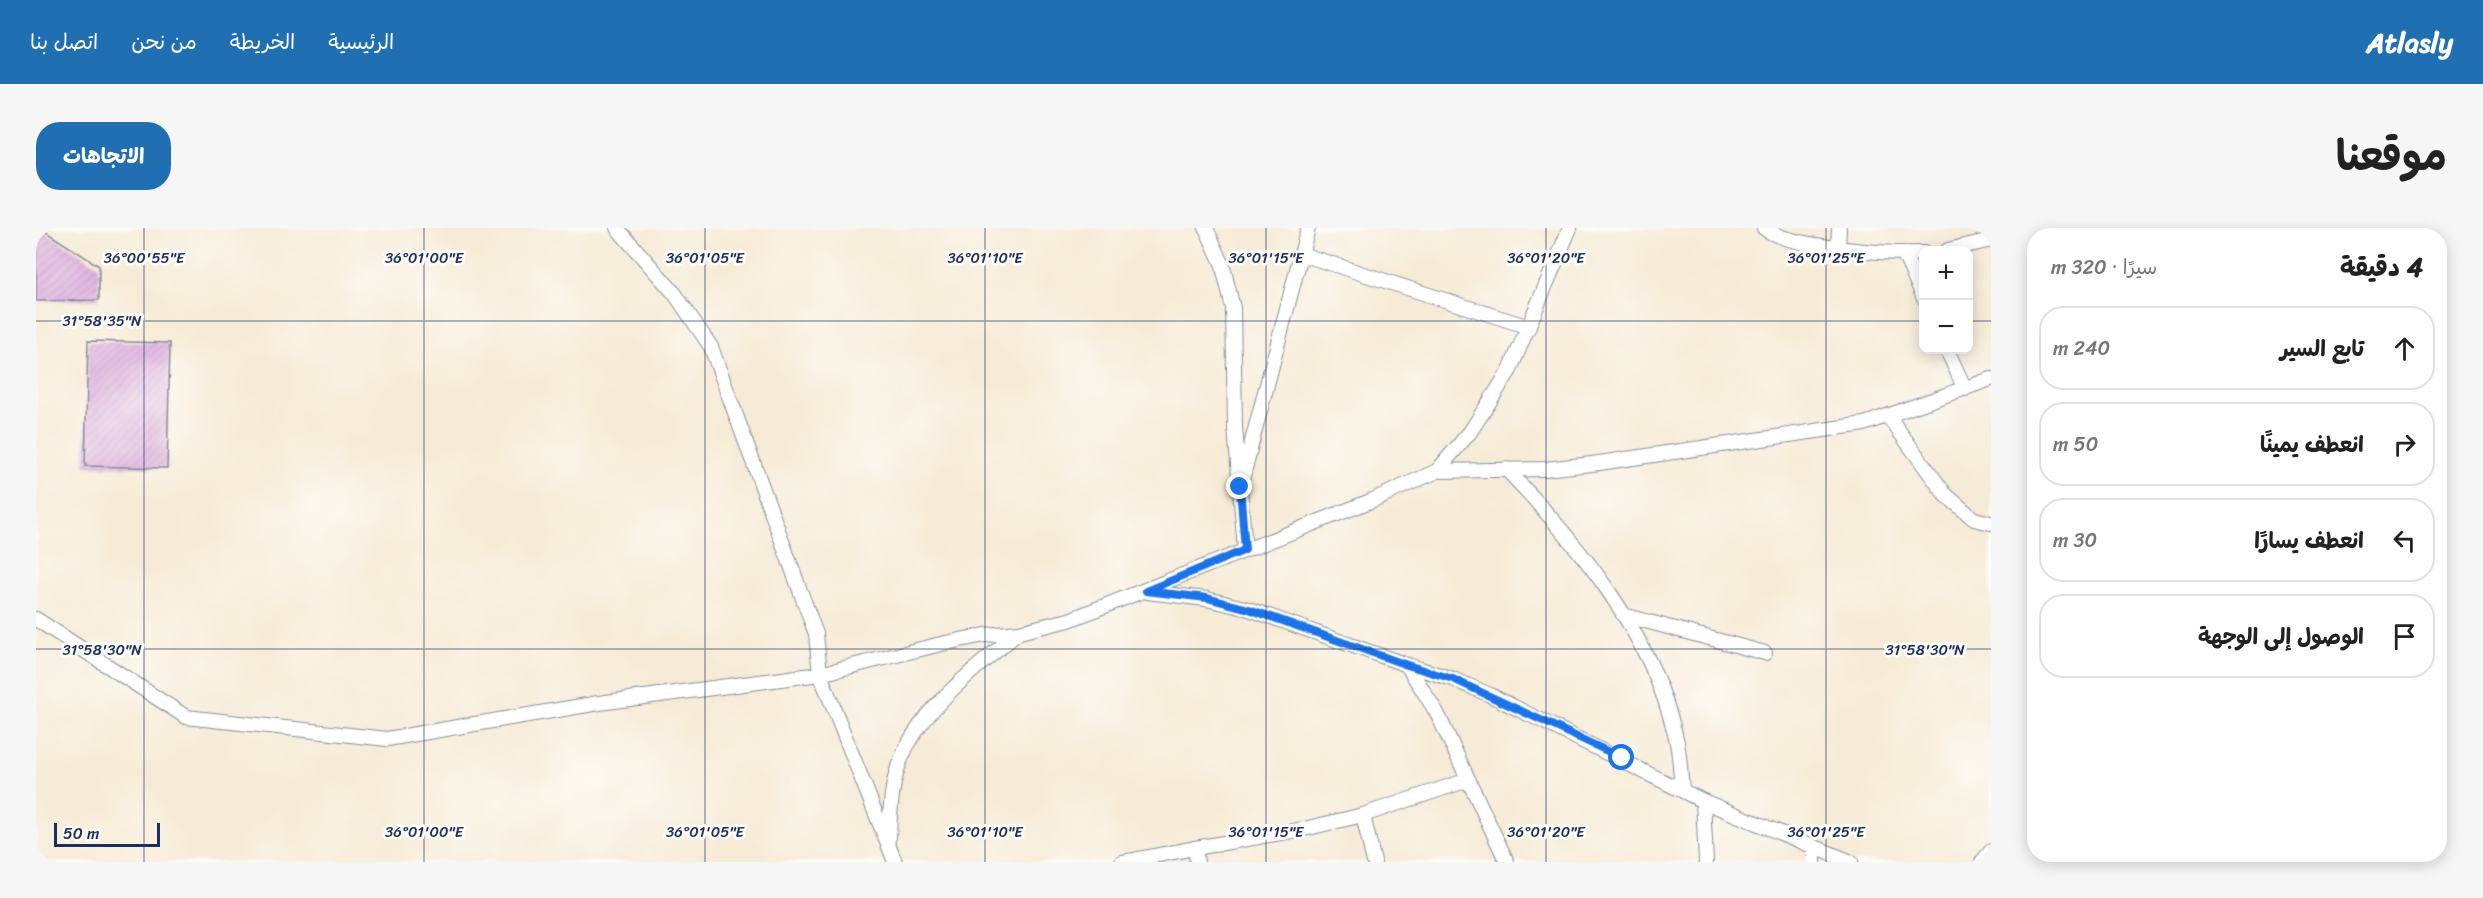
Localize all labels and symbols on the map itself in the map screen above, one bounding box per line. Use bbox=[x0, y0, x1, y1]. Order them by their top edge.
text: 36°00'55"E bbox=[104, 245, 186, 271]
text: 36°01'00"E bbox=[385, 245, 465, 271]
text: 36°01'05"E bbox=[666, 245, 746, 271]
text: 36°01'10"E bbox=[947, 245, 1024, 271]
text: 36°01'15"E bbox=[1229, 245, 1305, 271]
text: 36°01'20"E bbox=[1507, 245, 1586, 271]
text: 36°01'25"E bbox=[1787, 245, 1866, 271]
text: 31°58'35"N bbox=[63, 308, 142, 334]
route end bbox=[1226, 473, 1252, 499]
text: 31°58'30"N bbox=[62, 637, 142, 663]
text: 31°58'30"N bbox=[1885, 637, 1965, 663]
route start bbox=[1608, 744, 1634, 770]
text: 36°01'00"E bbox=[385, 819, 465, 845]
text: 36°01'05"E bbox=[666, 819, 746, 845]
text: 36°01'10"E bbox=[947, 819, 1024, 845]
text: 36°01'15"E bbox=[1229, 819, 1305, 845]
text: 36°01'20"E bbox=[1507, 819, 1586, 845]
text: 36°01'25"E bbox=[1787, 819, 1866, 845]
scale bar bbox=[54, 820, 160, 848]

